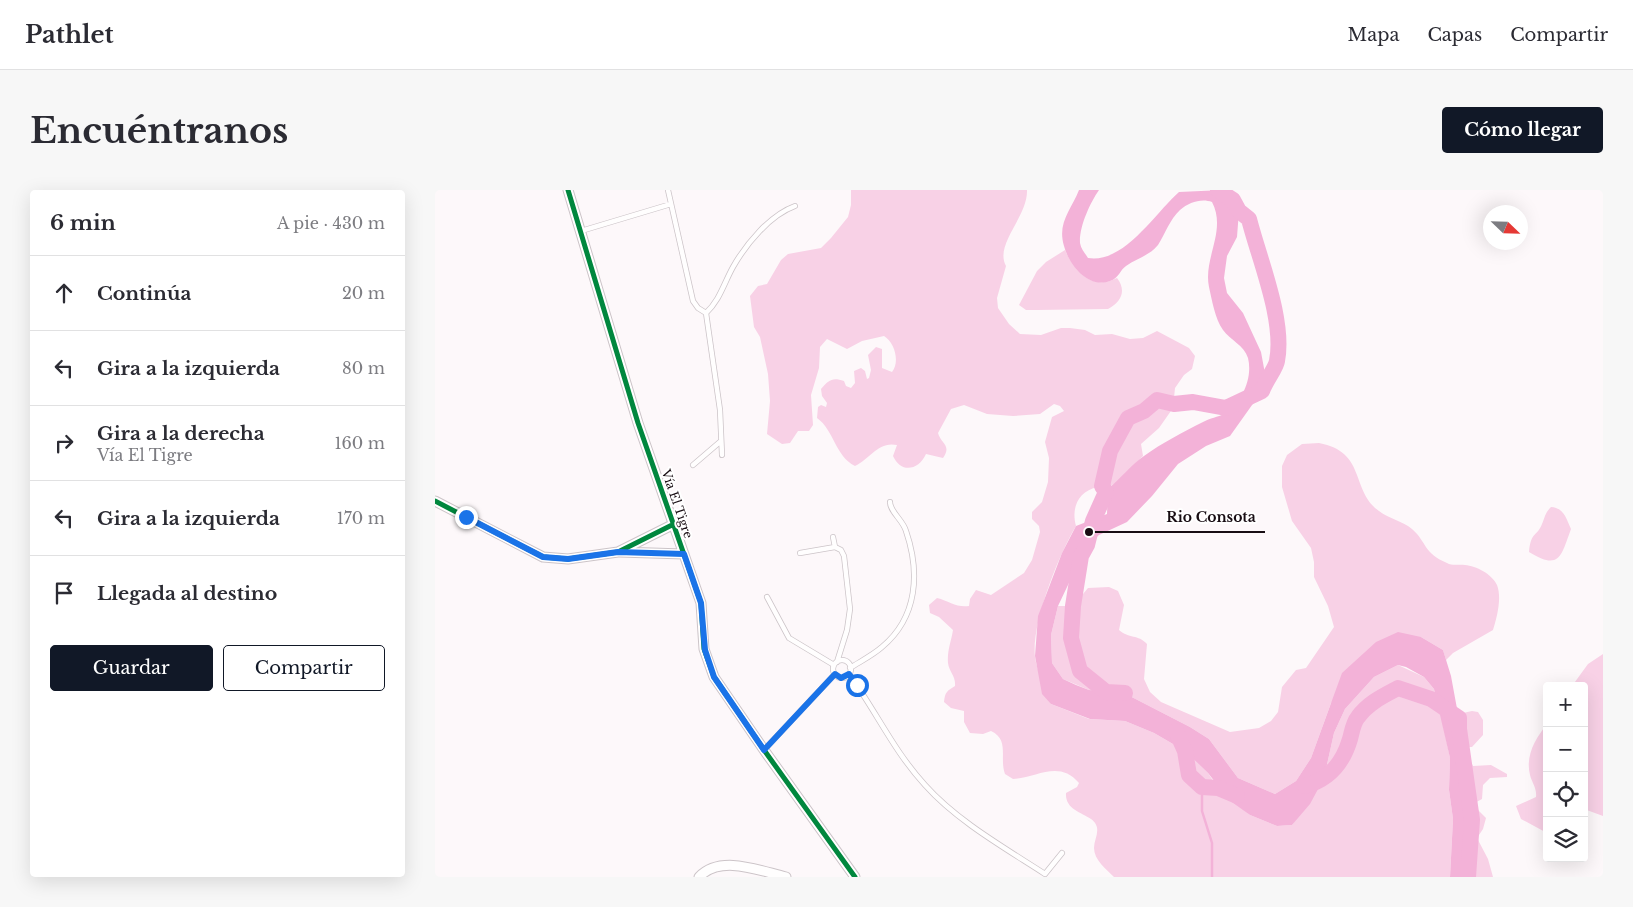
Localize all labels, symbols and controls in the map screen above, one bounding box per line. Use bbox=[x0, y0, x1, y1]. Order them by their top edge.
text: Pathlet bbox=[25, 20, 114, 49]
text: Mapa bbox=[1348, 24, 1399, 46]
text: Capas bbox=[1427, 24, 1482, 46]
text: Compartir bbox=[1510, 24, 1608, 46]
button: Cómo llegar bbox=[1442, 107, 1603, 153]
text: Encuéntranos bbox=[30, 109, 288, 152]
north arrow bbox=[1483, 205, 1528, 250]
text: 6 min bbox=[50, 210, 116, 236]
text: A pie · 430 m bbox=[277, 213, 385, 233]
icon: ahead bbox=[50, 279, 78, 307]
text: Continúa bbox=[97, 282, 191, 305]
text: 20 m bbox=[342, 283, 385, 303]
icon: left bbox=[50, 354, 78, 382]
text: Gira a la izquierda bbox=[97, 357, 280, 380]
text: 80 m bbox=[342, 358, 385, 378]
text: Gira a la derecha bbox=[97, 422, 265, 445]
icon: right bbox=[50, 429, 78, 457]
text: 160 m bbox=[334, 433, 385, 453]
text: Vía El Tigre bbox=[97, 445, 193, 465]
street label: Vía El Tigre bbox=[658, 466, 696, 540]
callout: Rio Consota bbox=[1156, 503, 1265, 532]
icon: left bbox=[50, 504, 78, 532]
route end bbox=[455, 506, 478, 529]
text: Gira a la izquierda bbox=[97, 507, 280, 530]
text: 170 m bbox=[337, 508, 385, 528]
text: Rio Consota bbox=[1166, 508, 1256, 526]
icon: arrive bbox=[50, 579, 78, 607]
text: Llegada al destino bbox=[97, 582, 277, 605]
button: Guardar bbox=[50, 645, 213, 691]
button: Compartir bbox=[223, 645, 385, 691]
route start bbox=[846, 674, 869, 697]
map controls bbox=[1543, 682, 1588, 862]
button: + bbox=[1543, 682, 1588, 727]
button: − bbox=[1543, 727, 1588, 772]
button: locate bbox=[1543, 772, 1588, 817]
button: layers bbox=[1543, 817, 1588, 862]

